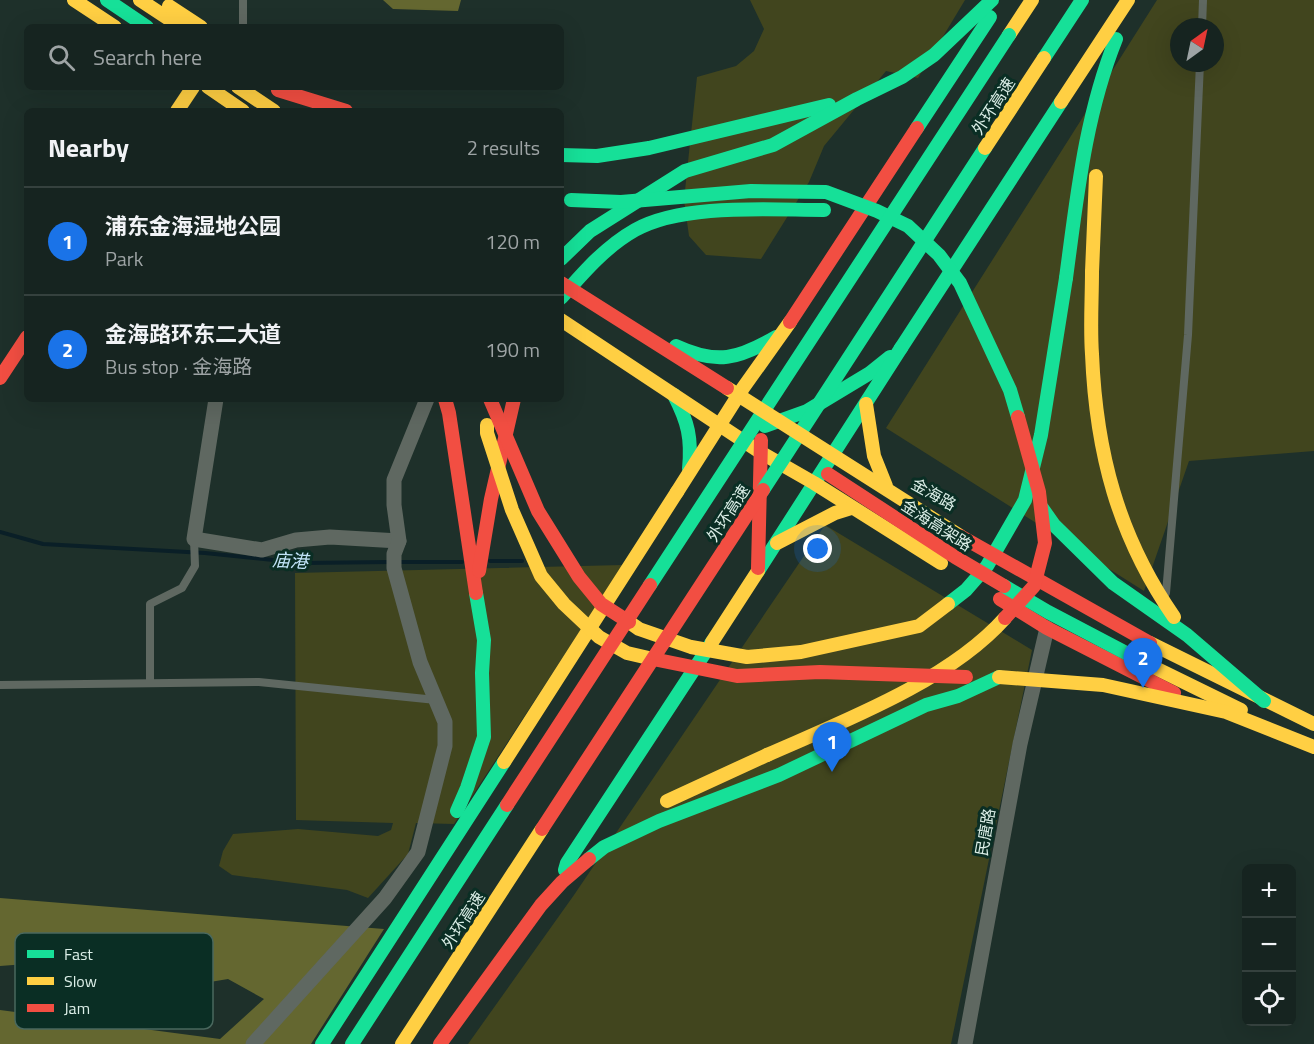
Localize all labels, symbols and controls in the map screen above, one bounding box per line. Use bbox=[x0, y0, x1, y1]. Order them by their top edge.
north arrow bbox=[1170, 18, 1224, 72]
search box bbox=[24, 24, 564, 90]
text: Search here bbox=[93, 40, 202, 74]
icon: search bbox=[45, 41, 78, 74]
street label: 外环高速 bbox=[966, 73, 1020, 139]
text: Nearby bbox=[48, 128, 129, 167]
text: 2 results bbox=[467, 132, 540, 163]
text: 浦东金海湿地公园 bbox=[105, 209, 281, 243]
text: 1 bbox=[62, 226, 73, 257]
text: 120 m bbox=[485, 226, 540, 257]
text: Park bbox=[105, 243, 143, 274]
text: 金海路环东二大道 bbox=[105, 317, 281, 351]
text: 2 bbox=[62, 334, 73, 365]
text: 190 m bbox=[485, 334, 540, 365]
text: Bus stop · 金海路 bbox=[105, 351, 252, 382]
street label: 金海路 bbox=[907, 472, 961, 516]
street label: 外环高速 bbox=[701, 480, 755, 546]
street label: 金海高架路 bbox=[897, 493, 977, 557]
your location bbox=[803, 534, 832, 563]
water label: 庙港 bbox=[271, 546, 312, 575]
pin: 2 bbox=[1124, 638, 1162, 688]
pin: 1 bbox=[812, 722, 852, 772]
street label: 民唐路 bbox=[969, 806, 1001, 858]
map controls bbox=[1242, 864, 1296, 1026]
button: + bbox=[1242, 864, 1296, 918]
street label: 外环高速 bbox=[436, 887, 490, 953]
button: − bbox=[1242, 918, 1296, 972]
legend bbox=[15, 933, 213, 1029]
text: Fast bbox=[64, 942, 93, 966]
text: Slow bbox=[64, 969, 97, 993]
button: locate bbox=[1242, 972, 1296, 1026]
text: Jam bbox=[64, 996, 90, 1020]

